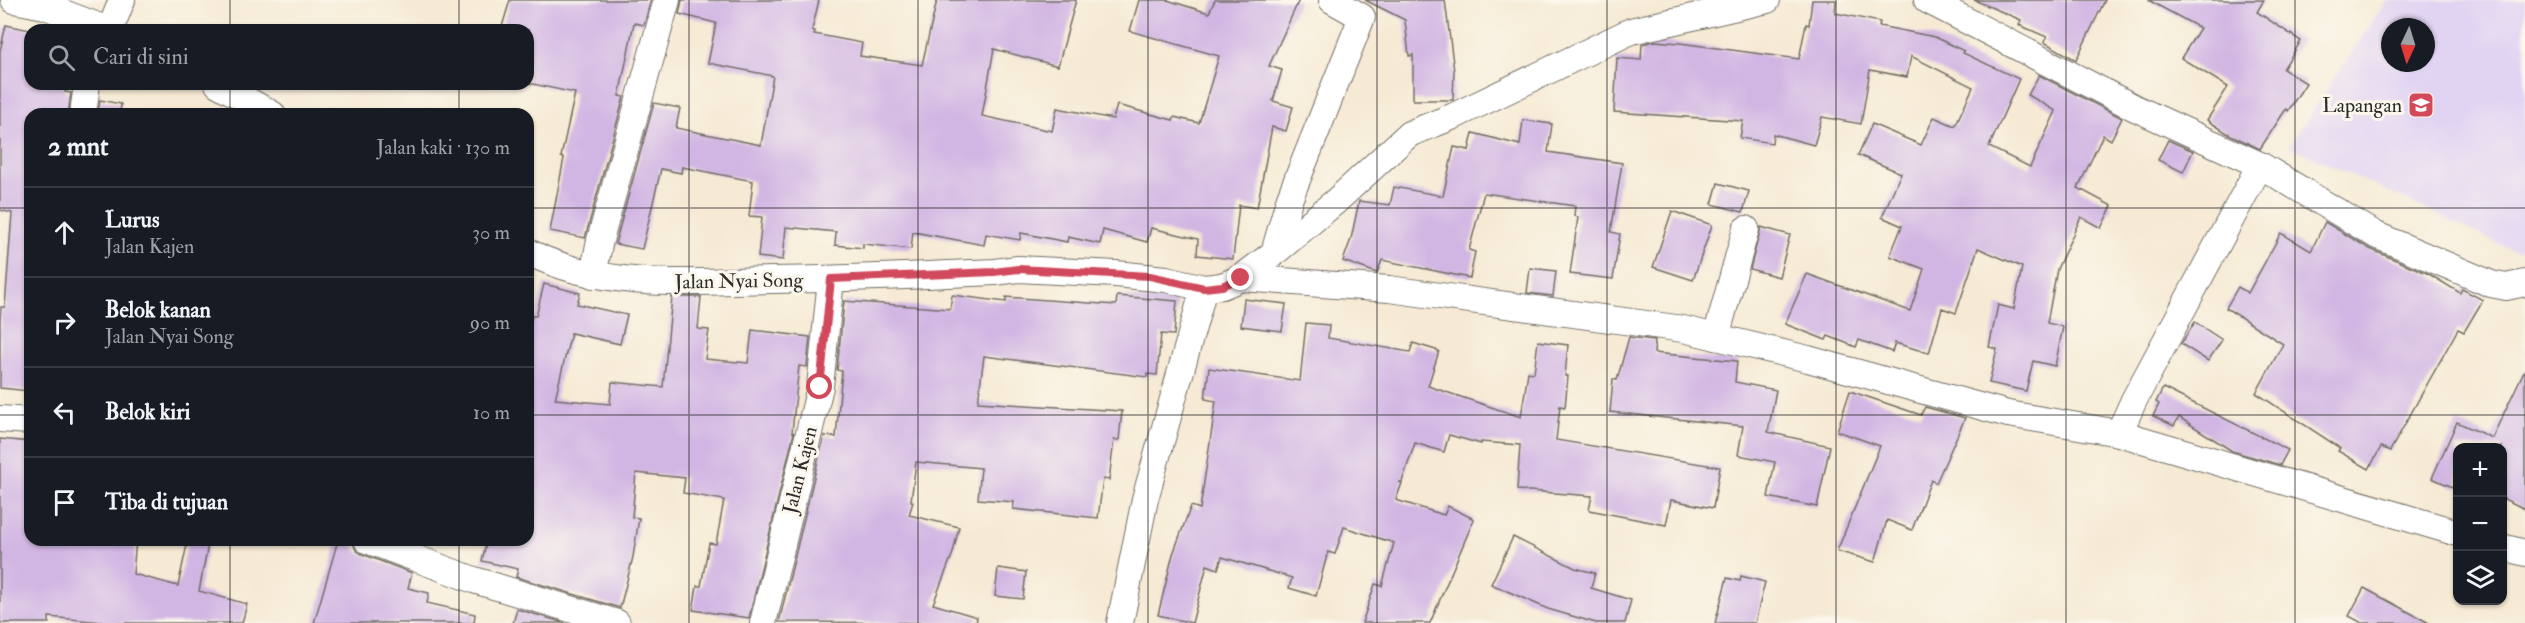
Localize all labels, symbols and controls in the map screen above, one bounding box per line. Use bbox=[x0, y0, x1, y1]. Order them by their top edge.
north arrow bbox=[2381, 18, 2435, 72]
search box bbox=[24, 24, 534, 90]
icon: search bbox=[45, 41, 78, 74]
text: Cari di sini bbox=[93, 43, 189, 71]
school or university icon: Lapangan bbox=[2406, 90, 2436, 120]
place label: Lapangan bbox=[2322, 93, 2402, 119]
text: 2 mnt bbox=[48, 131, 109, 163]
text: Jalan kaki · 130 m bbox=[377, 135, 510, 160]
text: Lurus bbox=[105, 206, 159, 234]
icon: ahead bbox=[48, 216, 81, 249]
text: 30 m bbox=[472, 220, 510, 245]
text: Jalan Kajen bbox=[105, 234, 194, 259]
route end bbox=[1227, 264, 1253, 290]
street label: Jalan Nyai Song bbox=[673, 267, 805, 295]
text: Belok kanan bbox=[105, 296, 211, 324]
icon: right bbox=[48, 306, 81, 339]
text: 90 m bbox=[470, 310, 510, 335]
text: Jalan Nyai Song bbox=[105, 324, 234, 349]
route start bbox=[806, 373, 832, 399]
icon: left bbox=[48, 396, 81, 429]
text: Belok kiri bbox=[105, 398, 190, 426]
text: 10 m bbox=[473, 400, 510, 425]
street label: Jalan Kajen bbox=[777, 424, 823, 517]
map controls bbox=[2453, 443, 2507, 605]
button: + bbox=[2453, 443, 2507, 497]
icon: arrive bbox=[48, 486, 81, 519]
text: Tiba di tujuan bbox=[105, 488, 228, 516]
button: − bbox=[2453, 497, 2507, 551]
button: layers bbox=[2453, 551, 2507, 605]

